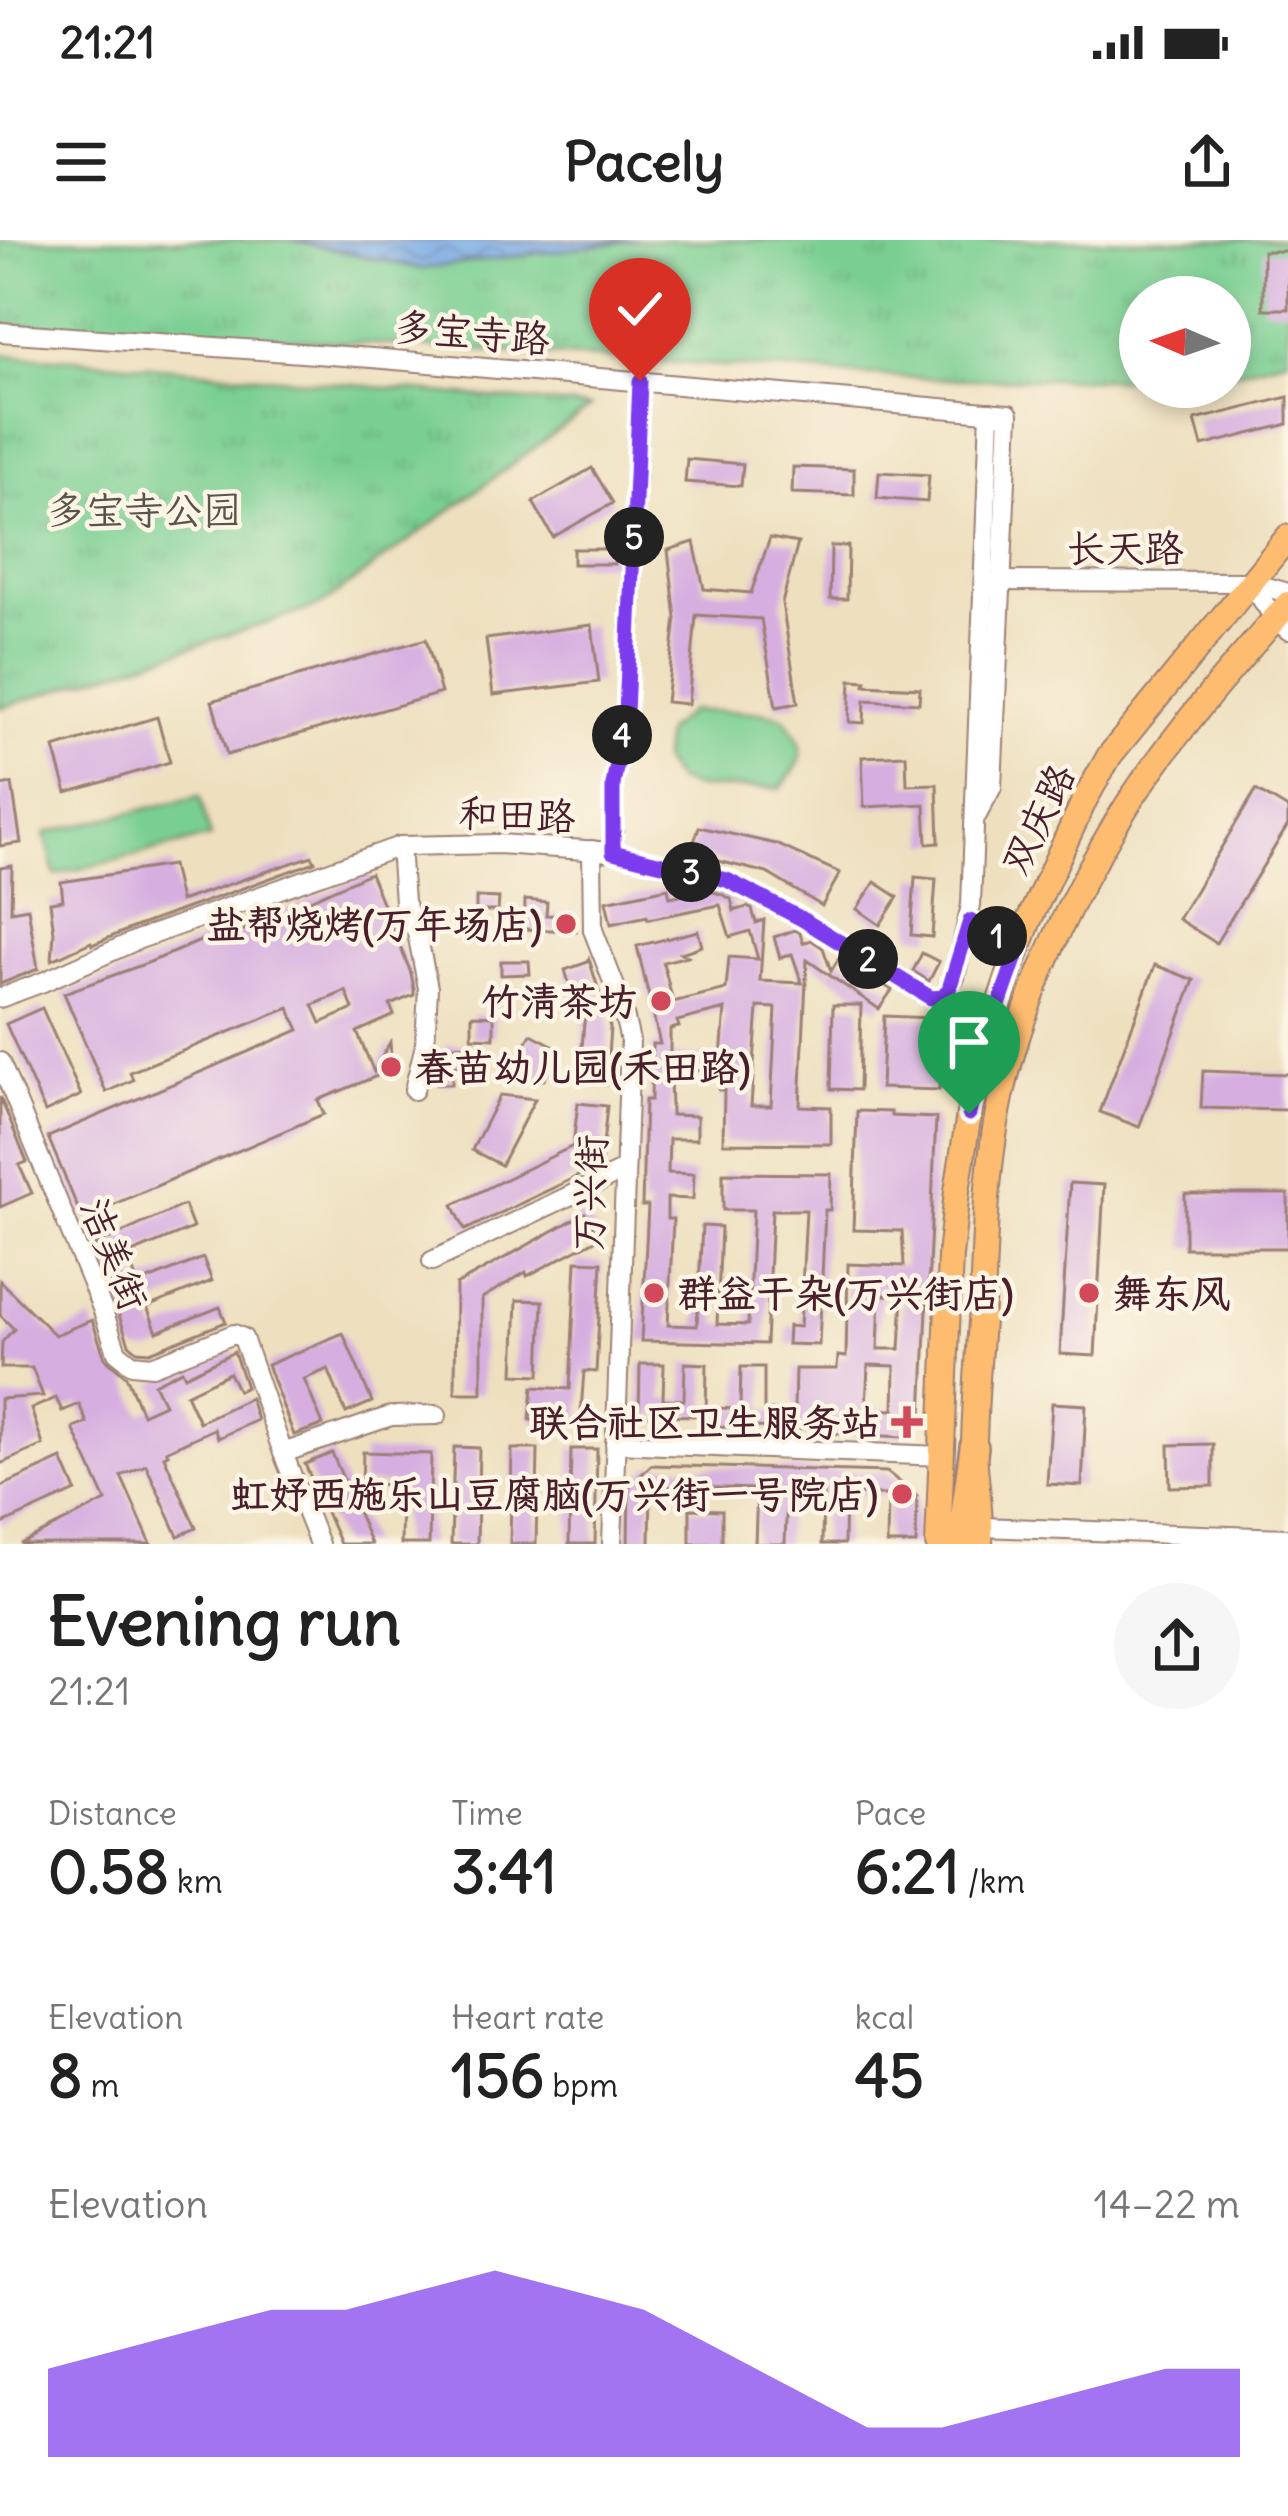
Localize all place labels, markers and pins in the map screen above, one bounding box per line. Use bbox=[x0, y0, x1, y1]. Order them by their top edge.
pin bbox=[589, 258, 691, 381]
pin: 5 bbox=[604, 507, 664, 567]
pin: 4 bbox=[592, 705, 652, 765]
pin: 3 bbox=[661, 842, 721, 902]
place label: 盐帮烧烤(万年场店) bbox=[206, 900, 542, 949]
pin: 1 bbox=[967, 906, 1027, 966]
marker: 盐帮烧烤(万年场店) bbox=[553, 911, 579, 937]
pin: 2 bbox=[838, 929, 898, 989]
place label: 竹清茶坊 bbox=[481, 977, 637, 1026]
marker: 竹清茶坊 bbox=[648, 988, 674, 1014]
pin bbox=[918, 991, 1020, 1114]
place label: 春苗幼儿园(禾田路) bbox=[415, 1043, 751, 1092]
marker: 春苗幼儿园(禾田路) bbox=[378, 1054, 404, 1080]
place label: 群益干杂(万兴街店) bbox=[678, 1269, 1014, 1318]
place label: 舞东风 bbox=[1113, 1269, 1230, 1318]
marker: 群益干杂(万兴街店) bbox=[641, 1280, 667, 1306]
marker: 舞东风 bbox=[1076, 1280, 1102, 1306]
place label: 联合社区卫生服务站 bbox=[529, 1398, 880, 1447]
marker: 联合社区卫生服务站 bbox=[891, 1406, 923, 1438]
place label: 虹妤西施乐山豆腐脑(万兴街一号院店) bbox=[230, 1470, 878, 1519]
marker: 虹妤西施乐山豆腐脑(万兴街一号院店) bbox=[889, 1481, 915, 1507]

